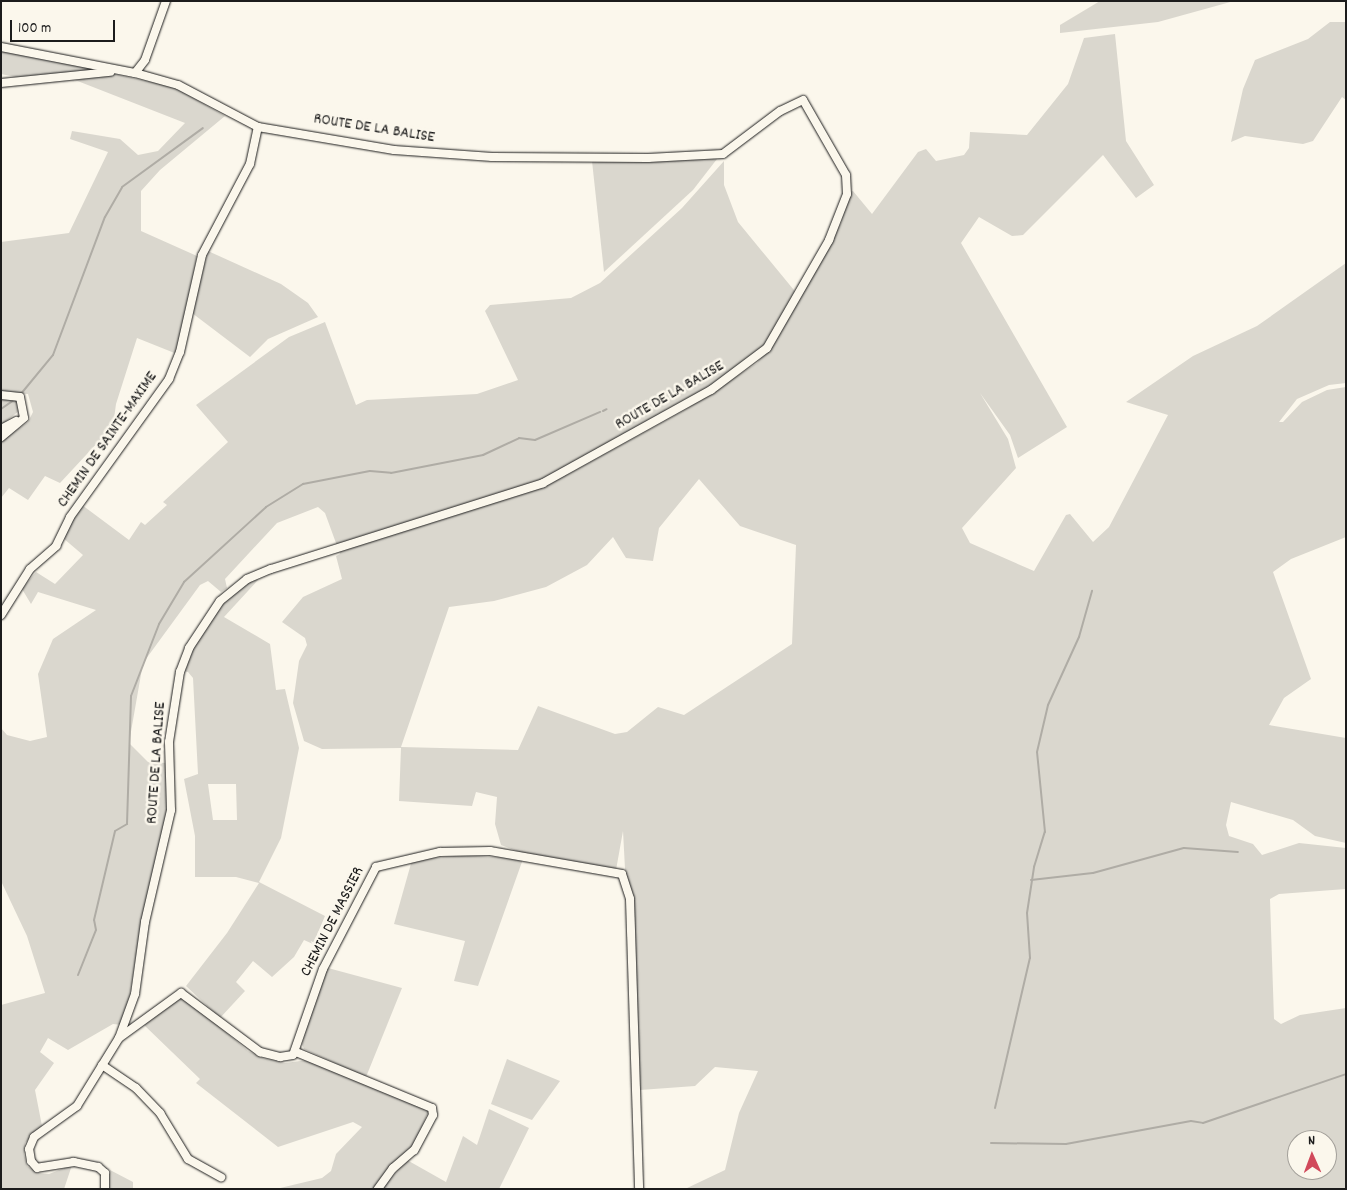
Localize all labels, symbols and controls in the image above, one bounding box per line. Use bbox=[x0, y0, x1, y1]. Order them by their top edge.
scale bar bbox=[12, 10, 118, 42]
text: 100 m bbox=[18, 18, 51, 40]
street label: ROUTE DE LA BALISE bbox=[312, 110, 436, 148]
street label: ROUTE DE LA BALISE bbox=[612, 357, 728, 435]
street label: CHEMIN DE SAINTE-MAXIME bbox=[54, 368, 162, 512]
street label: ROUTE DE LA BALISE bbox=[143, 701, 171, 825]
street label: CHEMIN DE MASSIER bbox=[297, 864, 369, 980]
north arrow bbox=[1287, 1130, 1337, 1180]
text: N bbox=[1308, 1131, 1315, 1151]

